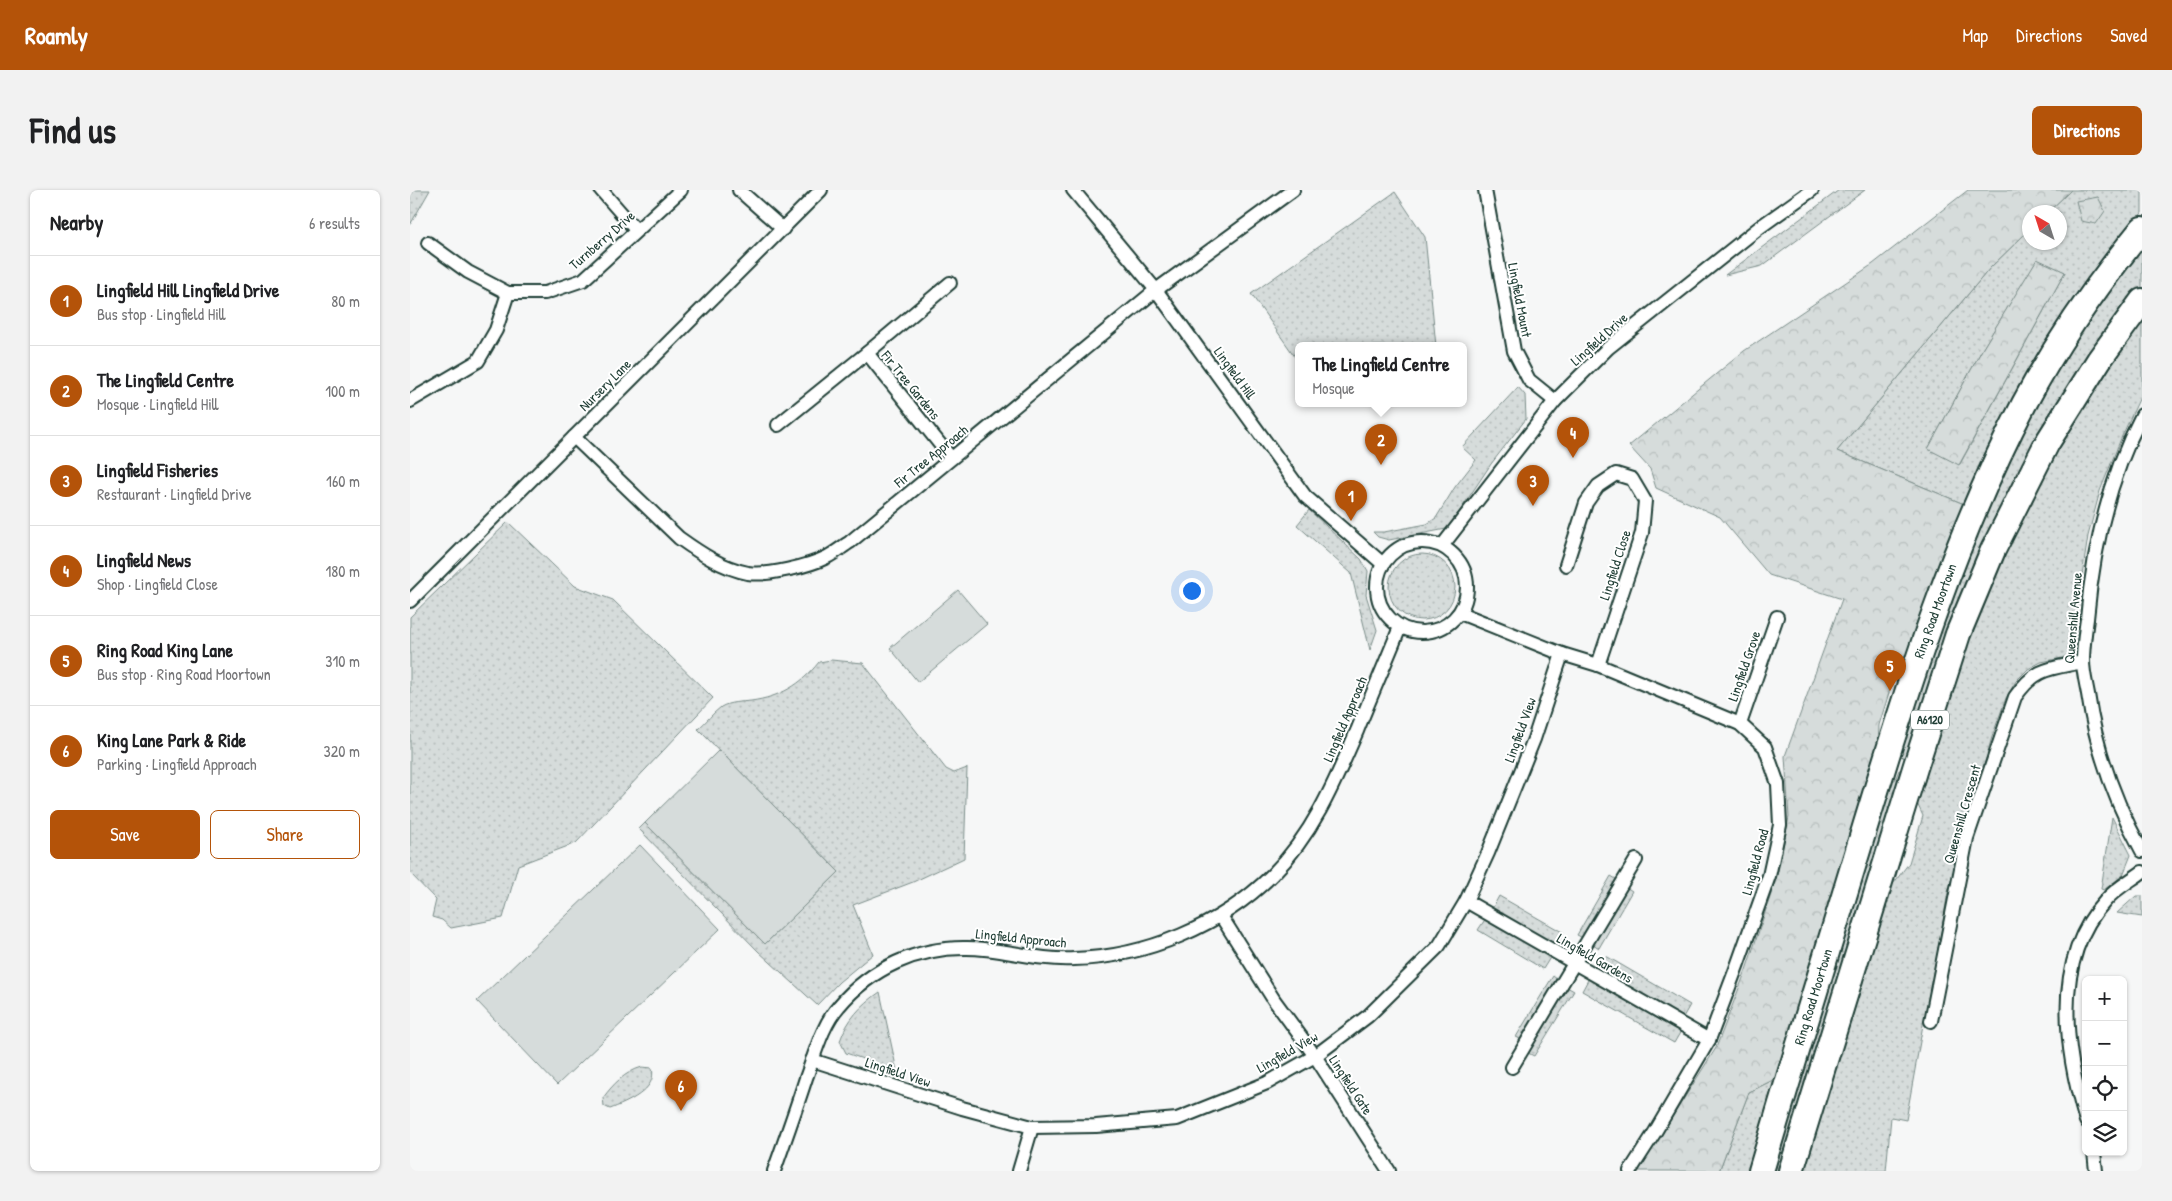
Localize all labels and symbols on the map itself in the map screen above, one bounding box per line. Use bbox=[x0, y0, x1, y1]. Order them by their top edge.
street label: Turnberry Drive bbox=[565, 205, 640, 274]
north arrow bbox=[2022, 205, 2067, 250]
street label: Lingfield Mount bbox=[1503, 261, 1537, 339]
street label: Lingfield Drive bbox=[1566, 308, 1632, 370]
street label: Lingfield Hill bbox=[1209, 343, 1261, 404]
street label: Fir Tree Gardens bbox=[877, 345, 945, 423]
street label: Nursery Lane bbox=[574, 354, 636, 416]
pin: 4 bbox=[1557, 417, 1589, 458]
street label: Fir Tree Approach bbox=[889, 420, 972, 493]
pin: 2 bbox=[1365, 424, 1397, 465]
pin: 3 bbox=[1517, 465, 1549, 506]
pin: 1 bbox=[1335, 480, 1367, 521]
street label: Lingfield Close bbox=[1594, 527, 1636, 603]
street label: Ring Road Moortown bbox=[1909, 561, 1961, 661]
street label: Queenshill Avenue bbox=[2059, 571, 2086, 664]
your location bbox=[1179, 578, 1205, 604]
street label: Lingfield Grove bbox=[1723, 628, 1766, 704]
pin: 5 bbox=[1874, 650, 1906, 691]
street label: Lingfield Approach bbox=[1318, 673, 1372, 765]
street label: Lingfield View bbox=[1499, 694, 1541, 765]
road number: A6120 bbox=[1911, 710, 1949, 730]
street label: Queenshill Crescent bbox=[1938, 762, 1985, 866]
street label: Lingfield Road bbox=[1737, 826, 1774, 897]
street label: Lingfield Approach bbox=[975, 923, 1067, 953]
street label: Lingfield Gardens bbox=[1553, 928, 1637, 988]
street label: Ring Road Moortown bbox=[1789, 946, 1837, 1048]
street label: Lingfield View bbox=[1253, 1026, 1322, 1078]
street label: Lingfield Gate bbox=[1324, 1051, 1378, 1119]
street label: Lingfield View bbox=[863, 1052, 934, 1092]
pin: 6 bbox=[665, 1070, 697, 1111]

